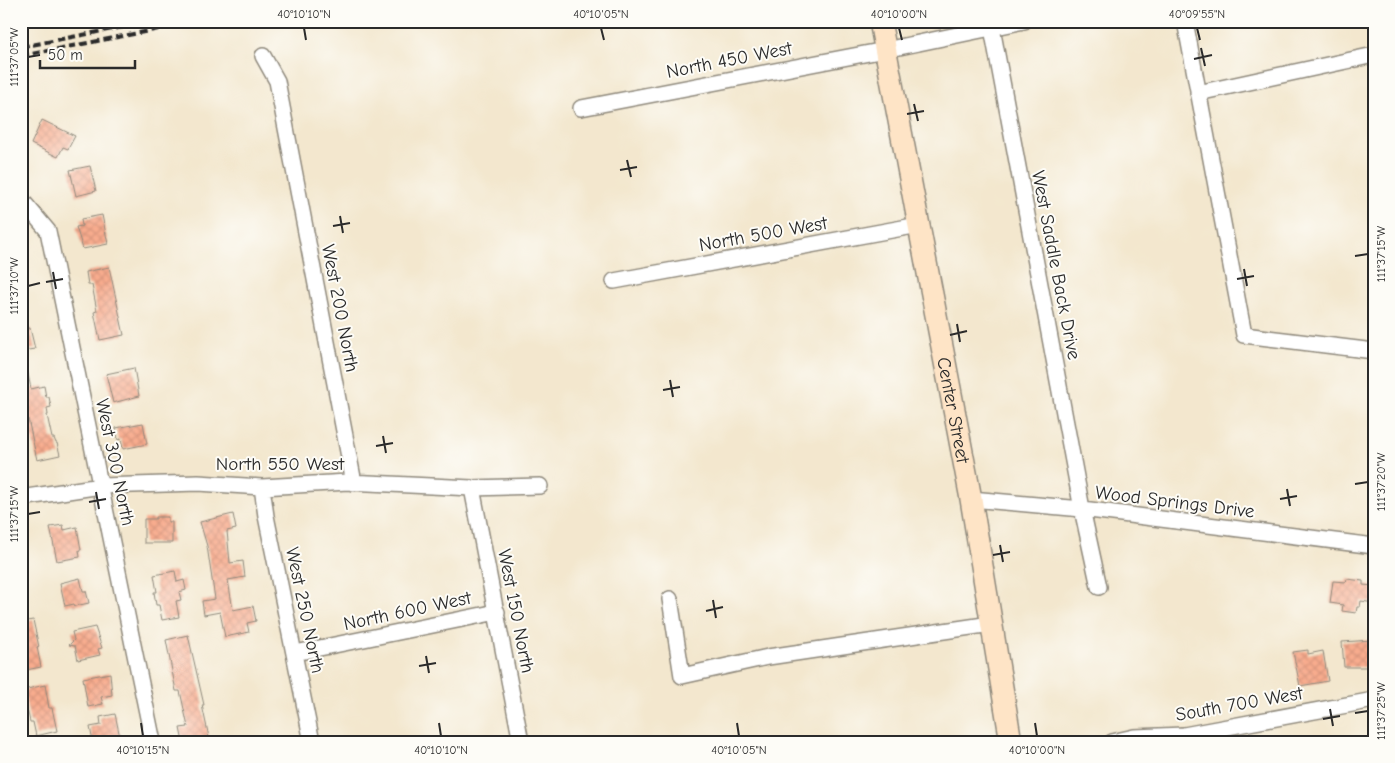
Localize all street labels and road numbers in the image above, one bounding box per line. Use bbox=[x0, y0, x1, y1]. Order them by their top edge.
street label: North 450 West bbox=[665, 37, 794, 83]
street label: West Saddle Back Drive bbox=[1027, 169, 1085, 362]
street label: North 500 West bbox=[697, 212, 830, 256]
street label: West 200 North bbox=[317, 243, 363, 374]
street label: Center Street bbox=[932, 355, 974, 466]
street label: West 300 North bbox=[91, 397, 139, 528]
street label: North 550 West bbox=[216, 453, 345, 475]
street label: Wood Springs Drive bbox=[1094, 481, 1256, 523]
street label: West 250 North bbox=[281, 545, 329, 675]
street label: West 150 North bbox=[493, 547, 539, 675]
street label: North 600 West bbox=[341, 587, 474, 635]
street label: South 700 West bbox=[1174, 682, 1305, 726]

